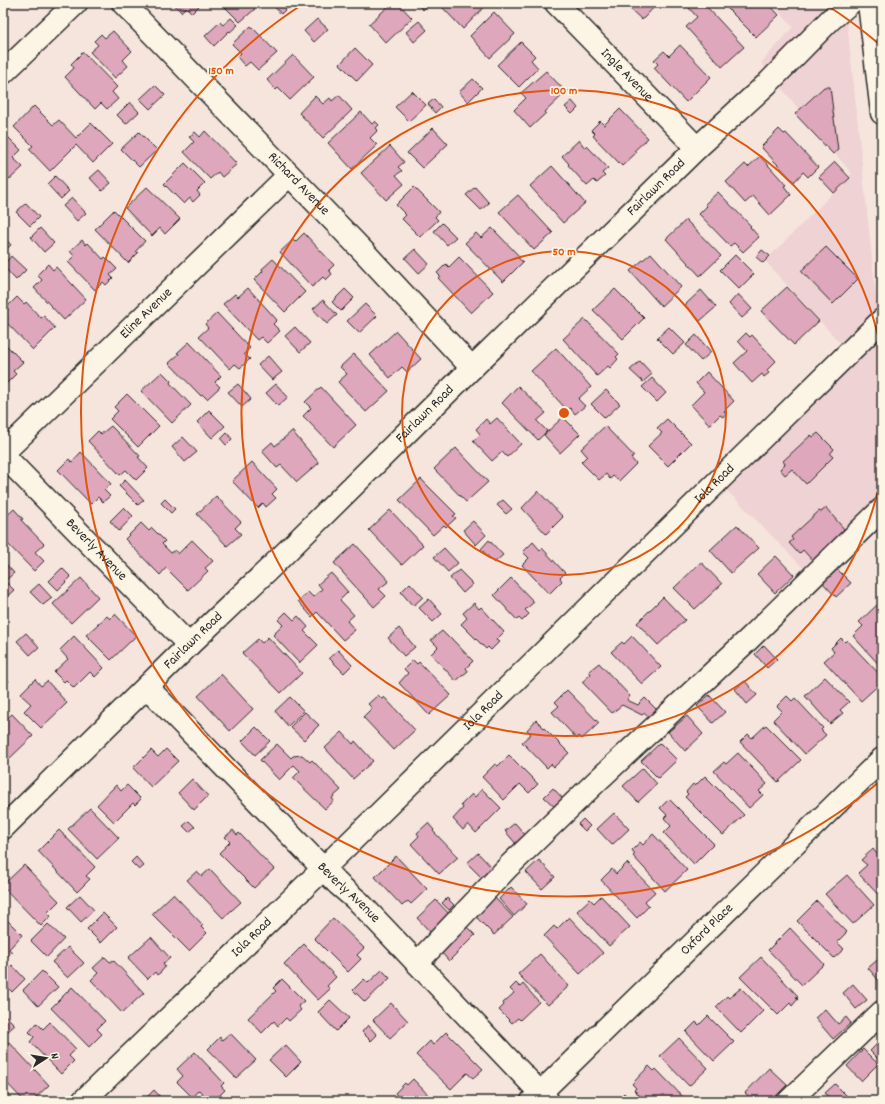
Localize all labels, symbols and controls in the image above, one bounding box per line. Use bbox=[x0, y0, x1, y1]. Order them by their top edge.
street label: Ingle Avenue bbox=[596, 44, 657, 107]
text: 150 m bbox=[208, 63, 234, 80]
text: 100 m bbox=[551, 83, 577, 100]
street label: Richard Avenue bbox=[263, 148, 334, 220]
street label: Fairlawn Road bbox=[623, 154, 690, 221]
text: 50 m bbox=[552, 244, 576, 261]
street label: Eline Avenue bbox=[116, 283, 177, 344]
street label: Fairlawn Road bbox=[391, 381, 459, 448]
centre of rings bbox=[557, 406, 571, 420]
street label: Iola Road bbox=[690, 460, 740, 509]
street label: Beverly Avenue bbox=[61, 514, 131, 586]
street label: Fairlawn Road bbox=[159, 608, 228, 674]
street label: Iola Road bbox=[459, 687, 508, 736]
street label: Beverly Avenue bbox=[312, 858, 384, 928]
street label: Oxford Place bbox=[676, 899, 738, 961]
street label: Iola Road bbox=[227, 913, 277, 962]
north arrow bbox=[26, 1038, 66, 1078]
text: N bbox=[45, 1052, 62, 1061]

